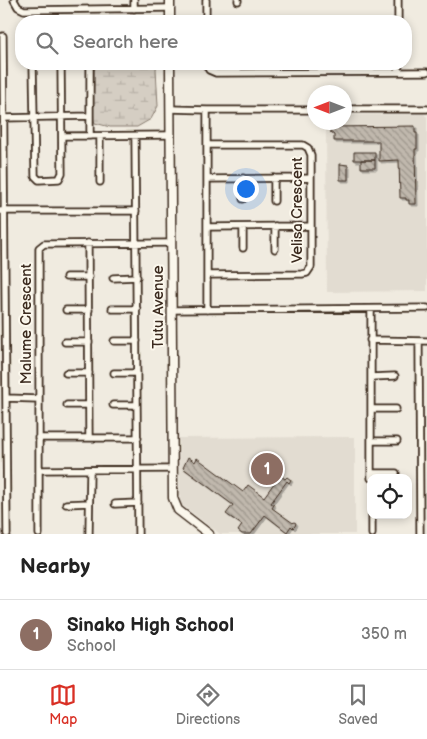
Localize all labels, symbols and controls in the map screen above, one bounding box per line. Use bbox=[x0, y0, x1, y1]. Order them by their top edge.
search box bbox=[15, 15, 412, 70]
icon: search bbox=[33, 29, 61, 57]
text: Search here bbox=[73, 31, 178, 54]
north arrow bbox=[307, 85, 352, 130]
street label: Velisa Crescent bbox=[288, 157, 307, 263]
your location bbox=[233, 176, 259, 202]
street label: Malume Crescent bbox=[17, 263, 36, 384]
street label: Tutu Avenue bbox=[149, 265, 168, 349]
pin: 1 bbox=[251, 450, 283, 488]
map controls bbox=[367, 474, 412, 519]
button: locate bbox=[367, 474, 412, 519]
text: Nearby bbox=[20, 554, 90, 579]
text: Sinako High School bbox=[67, 614, 234, 637]
text: 1 bbox=[33, 625, 39, 644]
text: 350 m bbox=[361, 625, 407, 644]
text: School bbox=[67, 637, 116, 656]
tab: Map bbox=[49, 681, 77, 728]
tab: Directions bbox=[176, 681, 240, 728]
tab: Saved bbox=[338, 681, 378, 728]

